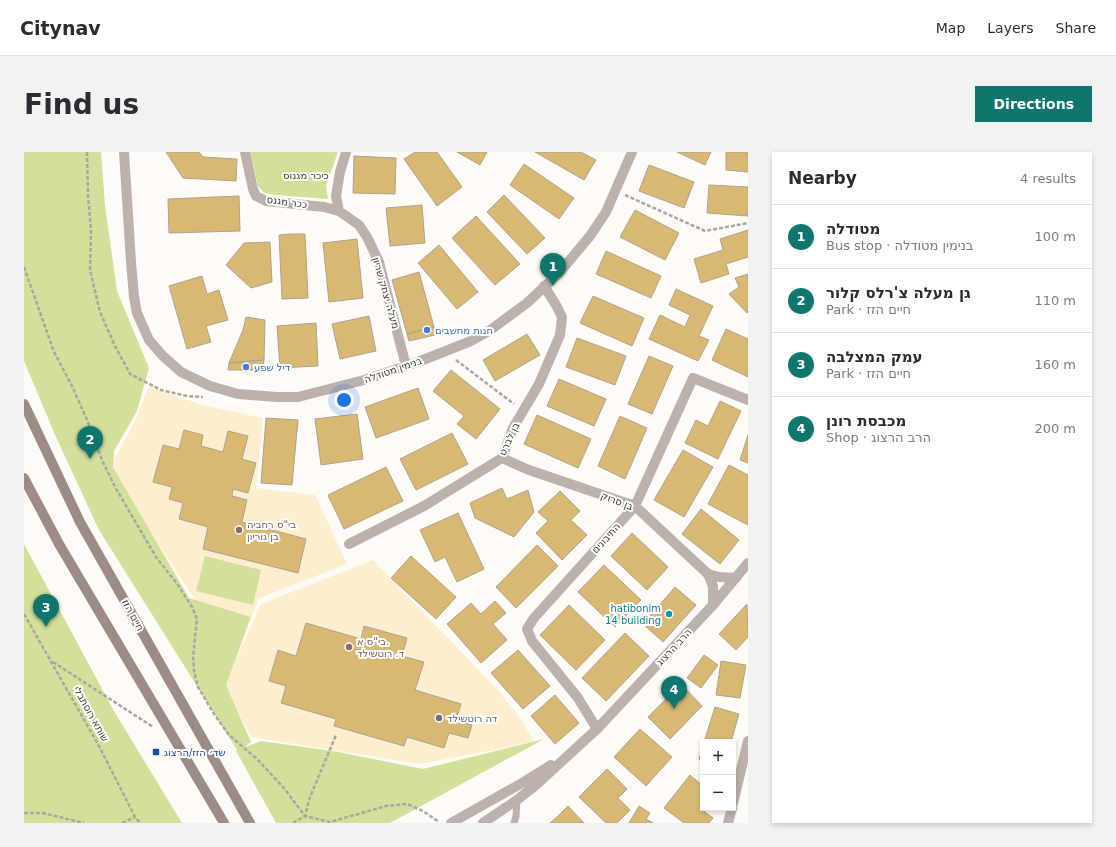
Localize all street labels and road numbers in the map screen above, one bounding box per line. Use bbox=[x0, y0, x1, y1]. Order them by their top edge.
street label: ככר מגנס bbox=[266, 194, 308, 210]
street label: מעלה יצחק שריון bbox=[371, 256, 401, 330]
street label: בנימין מטודלה bbox=[363, 355, 424, 385]
street label: בן לברט bbox=[497, 420, 522, 457]
street label: בן סרוק bbox=[599, 490, 635, 512]
street label: התיבונים bbox=[590, 521, 622, 555]
street label: חיים הזז bbox=[120, 597, 146, 633]
street label: הרב הרצוג bbox=[654, 626, 694, 668]
street label: שותא רוסתבלי bbox=[71, 684, 111, 744]

